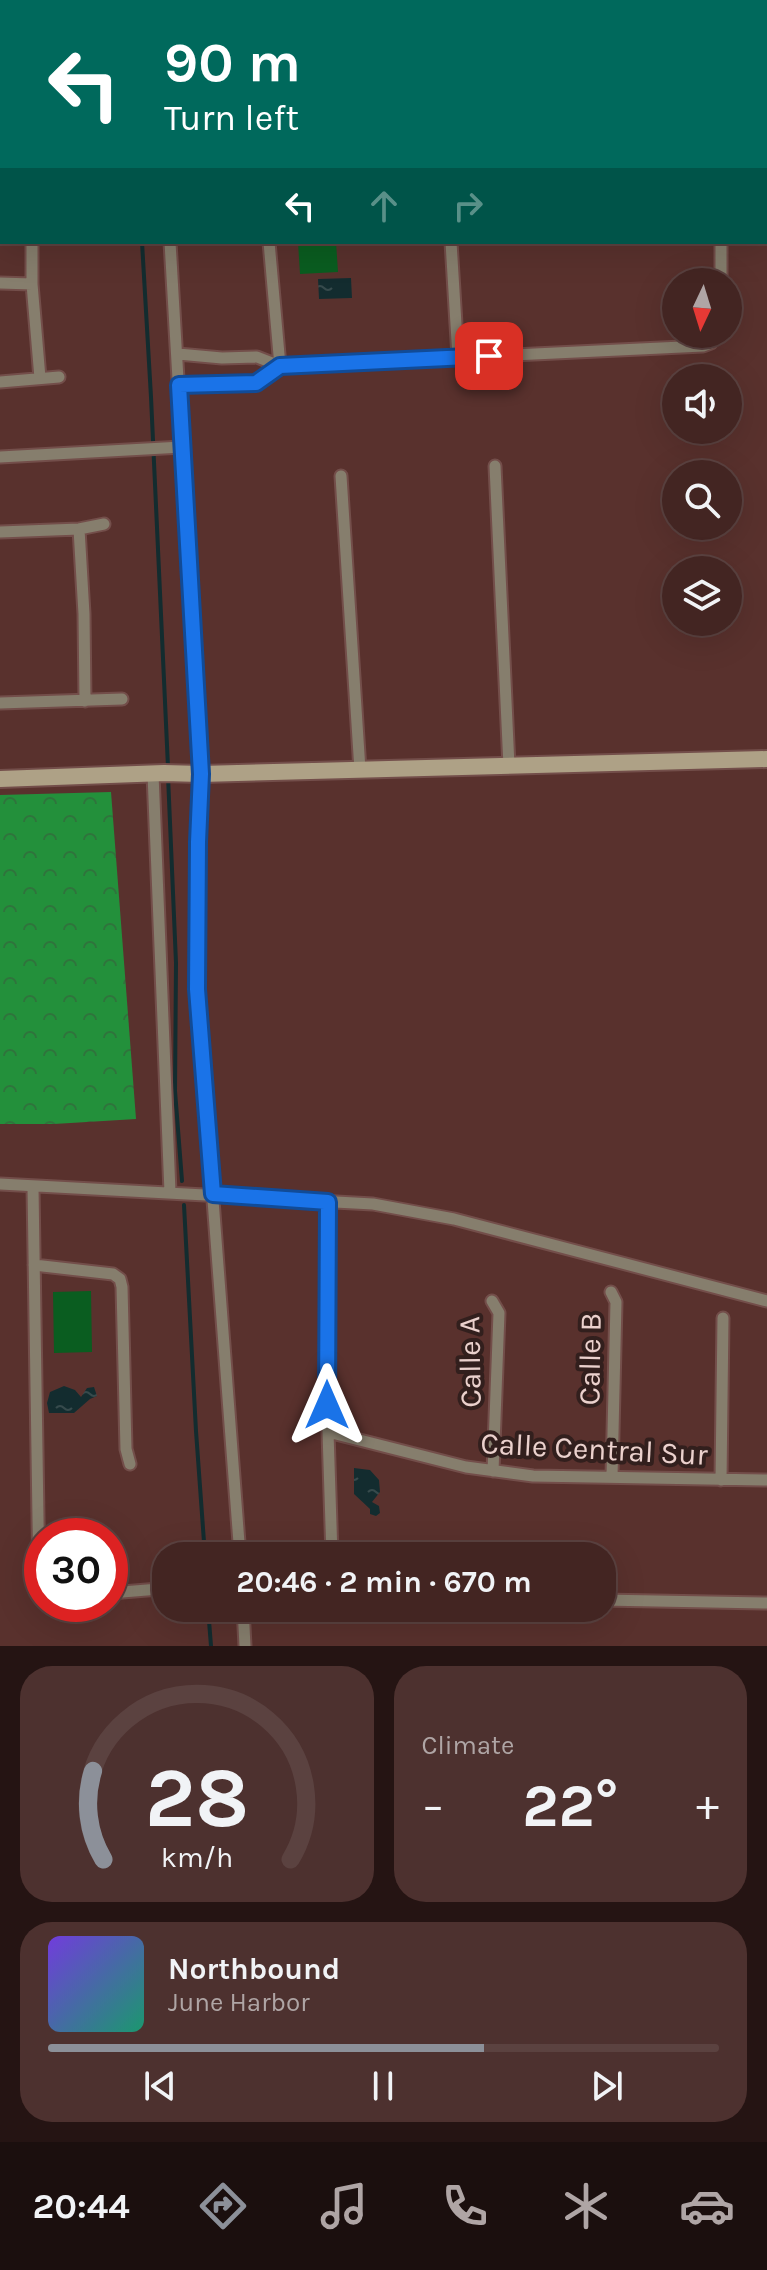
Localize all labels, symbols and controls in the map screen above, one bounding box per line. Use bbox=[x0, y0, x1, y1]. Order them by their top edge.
text: 90 m bbox=[164, 30, 301, 95]
icon: left bbox=[32, 32, 136, 136]
text: Turn left bbox=[164, 97, 299, 139]
icon: left bbox=[278, 184, 322, 228]
icon: ahead bbox=[362, 184, 406, 228]
icon: right bbox=[446, 184, 490, 228]
north arrow bbox=[662, 268, 742, 348]
map controls bbox=[662, 268, 742, 636]
pin bbox=[455, 322, 523, 390]
icon: arrive bbox=[467, 334, 511, 378]
button: sound bbox=[662, 364, 742, 444]
button: search bbox=[662, 460, 742, 540]
button: layers bbox=[662, 556, 742, 636]
street label: Calle B bbox=[571, 1312, 609, 1406]
street label: Calle A bbox=[451, 1316, 489, 1408]
position arrow bbox=[285, 1363, 369, 1447]
street label: Calle Central Sur bbox=[479, 1425, 709, 1473]
speed limit sign: 30 bbox=[24, 1518, 128, 1622]
text: 20:46 · 2 min · 670 m bbox=[236, 1564, 532, 1600]
text: Climate bbox=[422, 1730, 514, 1761]
text: 28 bbox=[145, 1750, 249, 1847]
text: 22° bbox=[522, 1771, 618, 1841]
text: − bbox=[422, 1780, 445, 1831]
text: + bbox=[696, 1780, 719, 1831]
text: km/h bbox=[161, 1841, 233, 1874]
text: Northbound bbox=[168, 1951, 340, 1987]
text: June Harbor bbox=[168, 1987, 310, 2018]
icon: previous bbox=[138, 2064, 182, 2108]
icon: pause bbox=[361, 2064, 405, 2108]
icon: next bbox=[585, 2064, 629, 2108]
icon: directions bbox=[195, 2178, 251, 2234]
icon: music bbox=[316, 2178, 372, 2234]
icon: phone bbox=[437, 2178, 493, 2234]
icon: climate bbox=[558, 2178, 614, 2234]
icon: car bbox=[679, 2178, 735, 2234]
text: 20:44 bbox=[32, 2185, 130, 2227]

